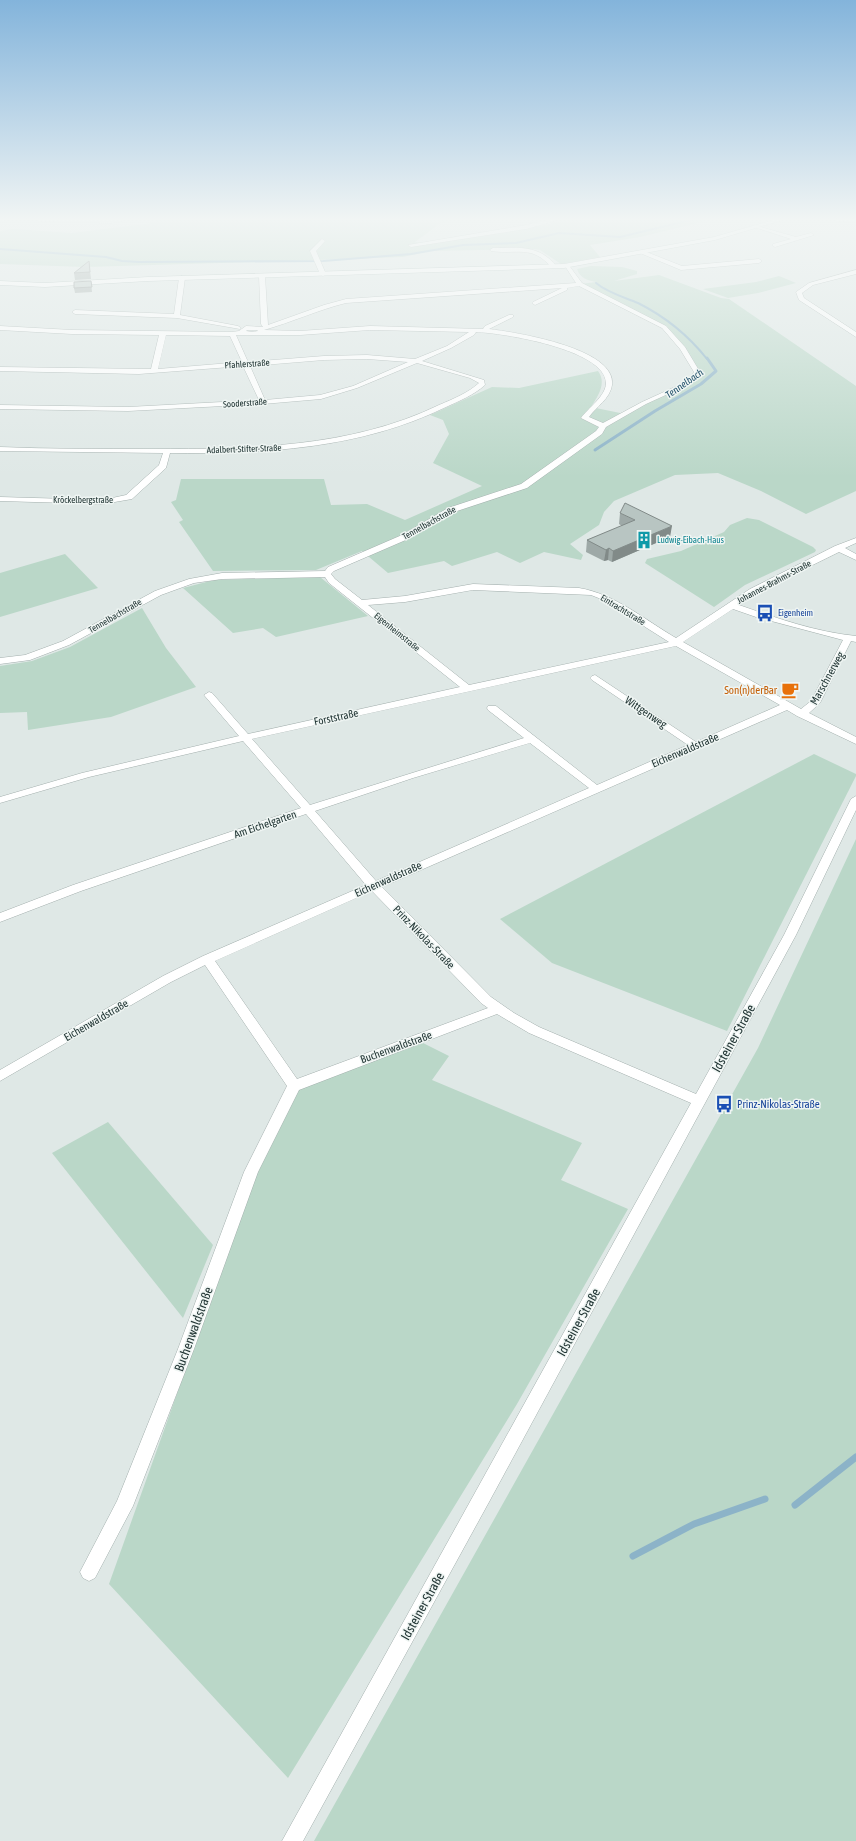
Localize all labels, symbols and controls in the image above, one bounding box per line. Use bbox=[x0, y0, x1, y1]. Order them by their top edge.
street label: Pfahlerstraße bbox=[224, 357, 270, 371]
water label: Tennelbach bbox=[663, 366, 705, 400]
street label: Sooderstraße bbox=[223, 396, 267, 410]
street label: Adalbert-Stifter-Straße bbox=[206, 443, 282, 455]
street label: Kröckelbergstraße bbox=[53, 495, 113, 505]
street label: Tennelbachstraße bbox=[401, 504, 457, 542]
building icon: Ludwig-Eibach-Haus bbox=[634, 530, 654, 550]
place label: Ludwig-Eibach-Haus bbox=[657, 535, 724, 545]
street label: Johannes-Brahms-Straße bbox=[735, 558, 813, 606]
street label: Eintrachtstraße bbox=[599, 593, 647, 627]
street label: Tennelbachstraße bbox=[87, 597, 143, 635]
bus stop icon: Eigenheim bbox=[755, 603, 775, 623]
place label: Eigenheim bbox=[778, 608, 813, 618]
street label: Eigenheimstraße bbox=[372, 611, 422, 653]
street label: Marschnerweg bbox=[808, 649, 847, 707]
cafe icon: Son(n)derBar bbox=[780, 680, 800, 700]
place label: Son(n)derBar bbox=[724, 684, 778, 696]
street label: Wittgenweg bbox=[623, 694, 669, 731]
street label: Forststraße bbox=[313, 706, 359, 728]
street label: Eichenwaldstraße bbox=[650, 730, 720, 770]
street label: Am Eichelgarten bbox=[232, 808, 298, 840]
street label: Eichenwaldstraße bbox=[353, 859, 423, 899]
street label: Prinz-Nikolas-Straße bbox=[391, 903, 457, 971]
street label: Eichenwaldstraße bbox=[62, 997, 130, 1043]
street label: Idsteiner Straße bbox=[709, 1002, 758, 1075]
street label: Buchenwaldstraße bbox=[359, 1028, 433, 1066]
bus stop icon: Prinz-Nikolas-Straße bbox=[714, 1094, 734, 1114]
place label: Prinz-Nikolas-Straße bbox=[737, 1098, 820, 1110]
street label: Buchenwaldstraße bbox=[171, 1285, 216, 1374]
street label: Idsteiner Straße bbox=[554, 1286, 603, 1359]
street label: Idsteiner Straße bbox=[398, 1570, 447, 1643]

